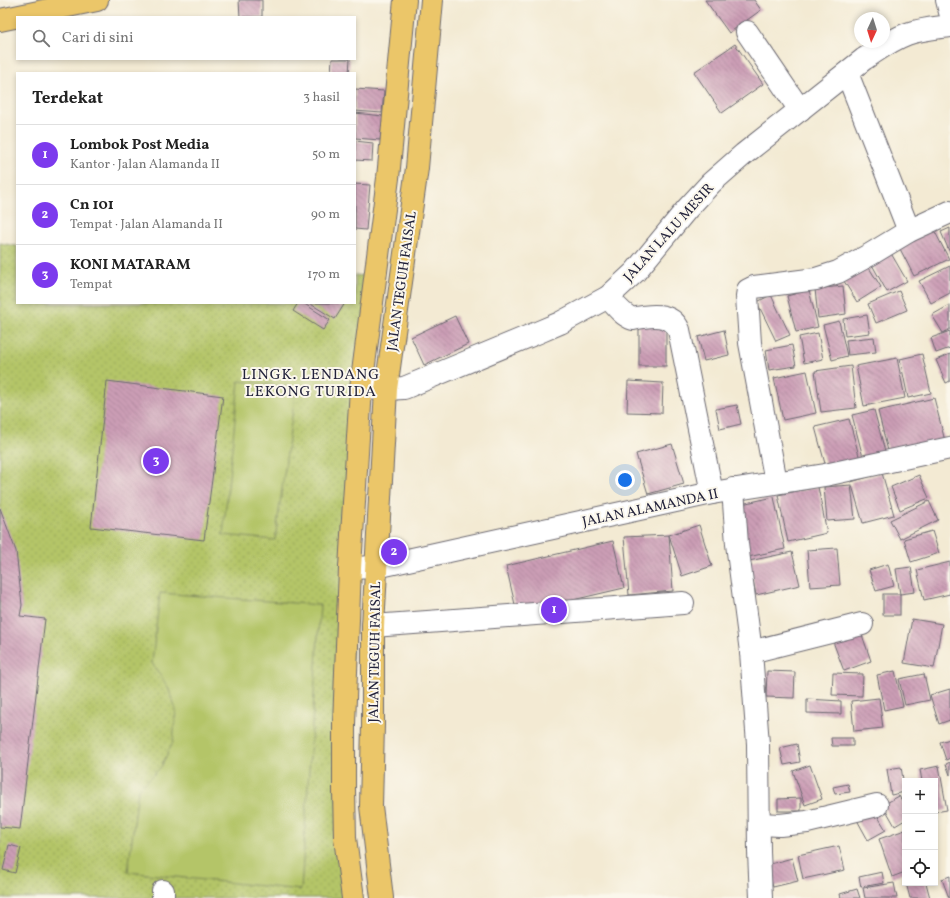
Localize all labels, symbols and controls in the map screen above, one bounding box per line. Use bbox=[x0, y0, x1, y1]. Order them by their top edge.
north arrow bbox=[854, 12, 890, 48]
search box bbox=[16, 16, 356, 60]
icon: search bbox=[30, 27, 52, 49]
text: Cari di sini bbox=[62, 28, 133, 49]
text: Terdekat bbox=[32, 87, 103, 110]
text: 3 hasil bbox=[303, 89, 340, 107]
text: Lombok Post Media bbox=[70, 135, 209, 156]
text: 1 bbox=[42, 146, 48, 164]
text: 50 m bbox=[312, 146, 340, 164]
text: Kantor · Jalan Alamanda II bbox=[70, 156, 220, 174]
street label: JALAN LALU MESIR bbox=[620, 179, 719, 286]
text: Cn 101 bbox=[70, 195, 114, 216]
text: 2 bbox=[42, 206, 48, 224]
text: 90 m bbox=[311, 206, 340, 224]
street label: JALAN TEGUH FAISAL bbox=[383, 210, 422, 353]
text: Tempat · Jalan Alamanda II bbox=[70, 216, 223, 234]
text: KONI MATARAM bbox=[70, 255, 190, 276]
text: 3 bbox=[42, 266, 48, 284]
text: 170 m bbox=[307, 266, 340, 284]
text: Tempat bbox=[70, 276, 113, 294]
district label: LINGK. LENDANG LEKONG TURIDA bbox=[242, 365, 380, 403]
pin: 3 bbox=[143, 446, 169, 476]
your location bbox=[615, 470, 635, 490]
street label: JALAN ALAMANDA II bbox=[581, 485, 720, 532]
pin: 2 bbox=[381, 537, 407, 567]
street label: JALAN TEGUH FAISAL bbox=[365, 581, 386, 723]
pin: 1 bbox=[541, 595, 567, 625]
map controls bbox=[902, 778, 938, 886]
button: + bbox=[902, 778, 938, 814]
button: − bbox=[902, 814, 938, 850]
button: locate bbox=[902, 850, 938, 886]

